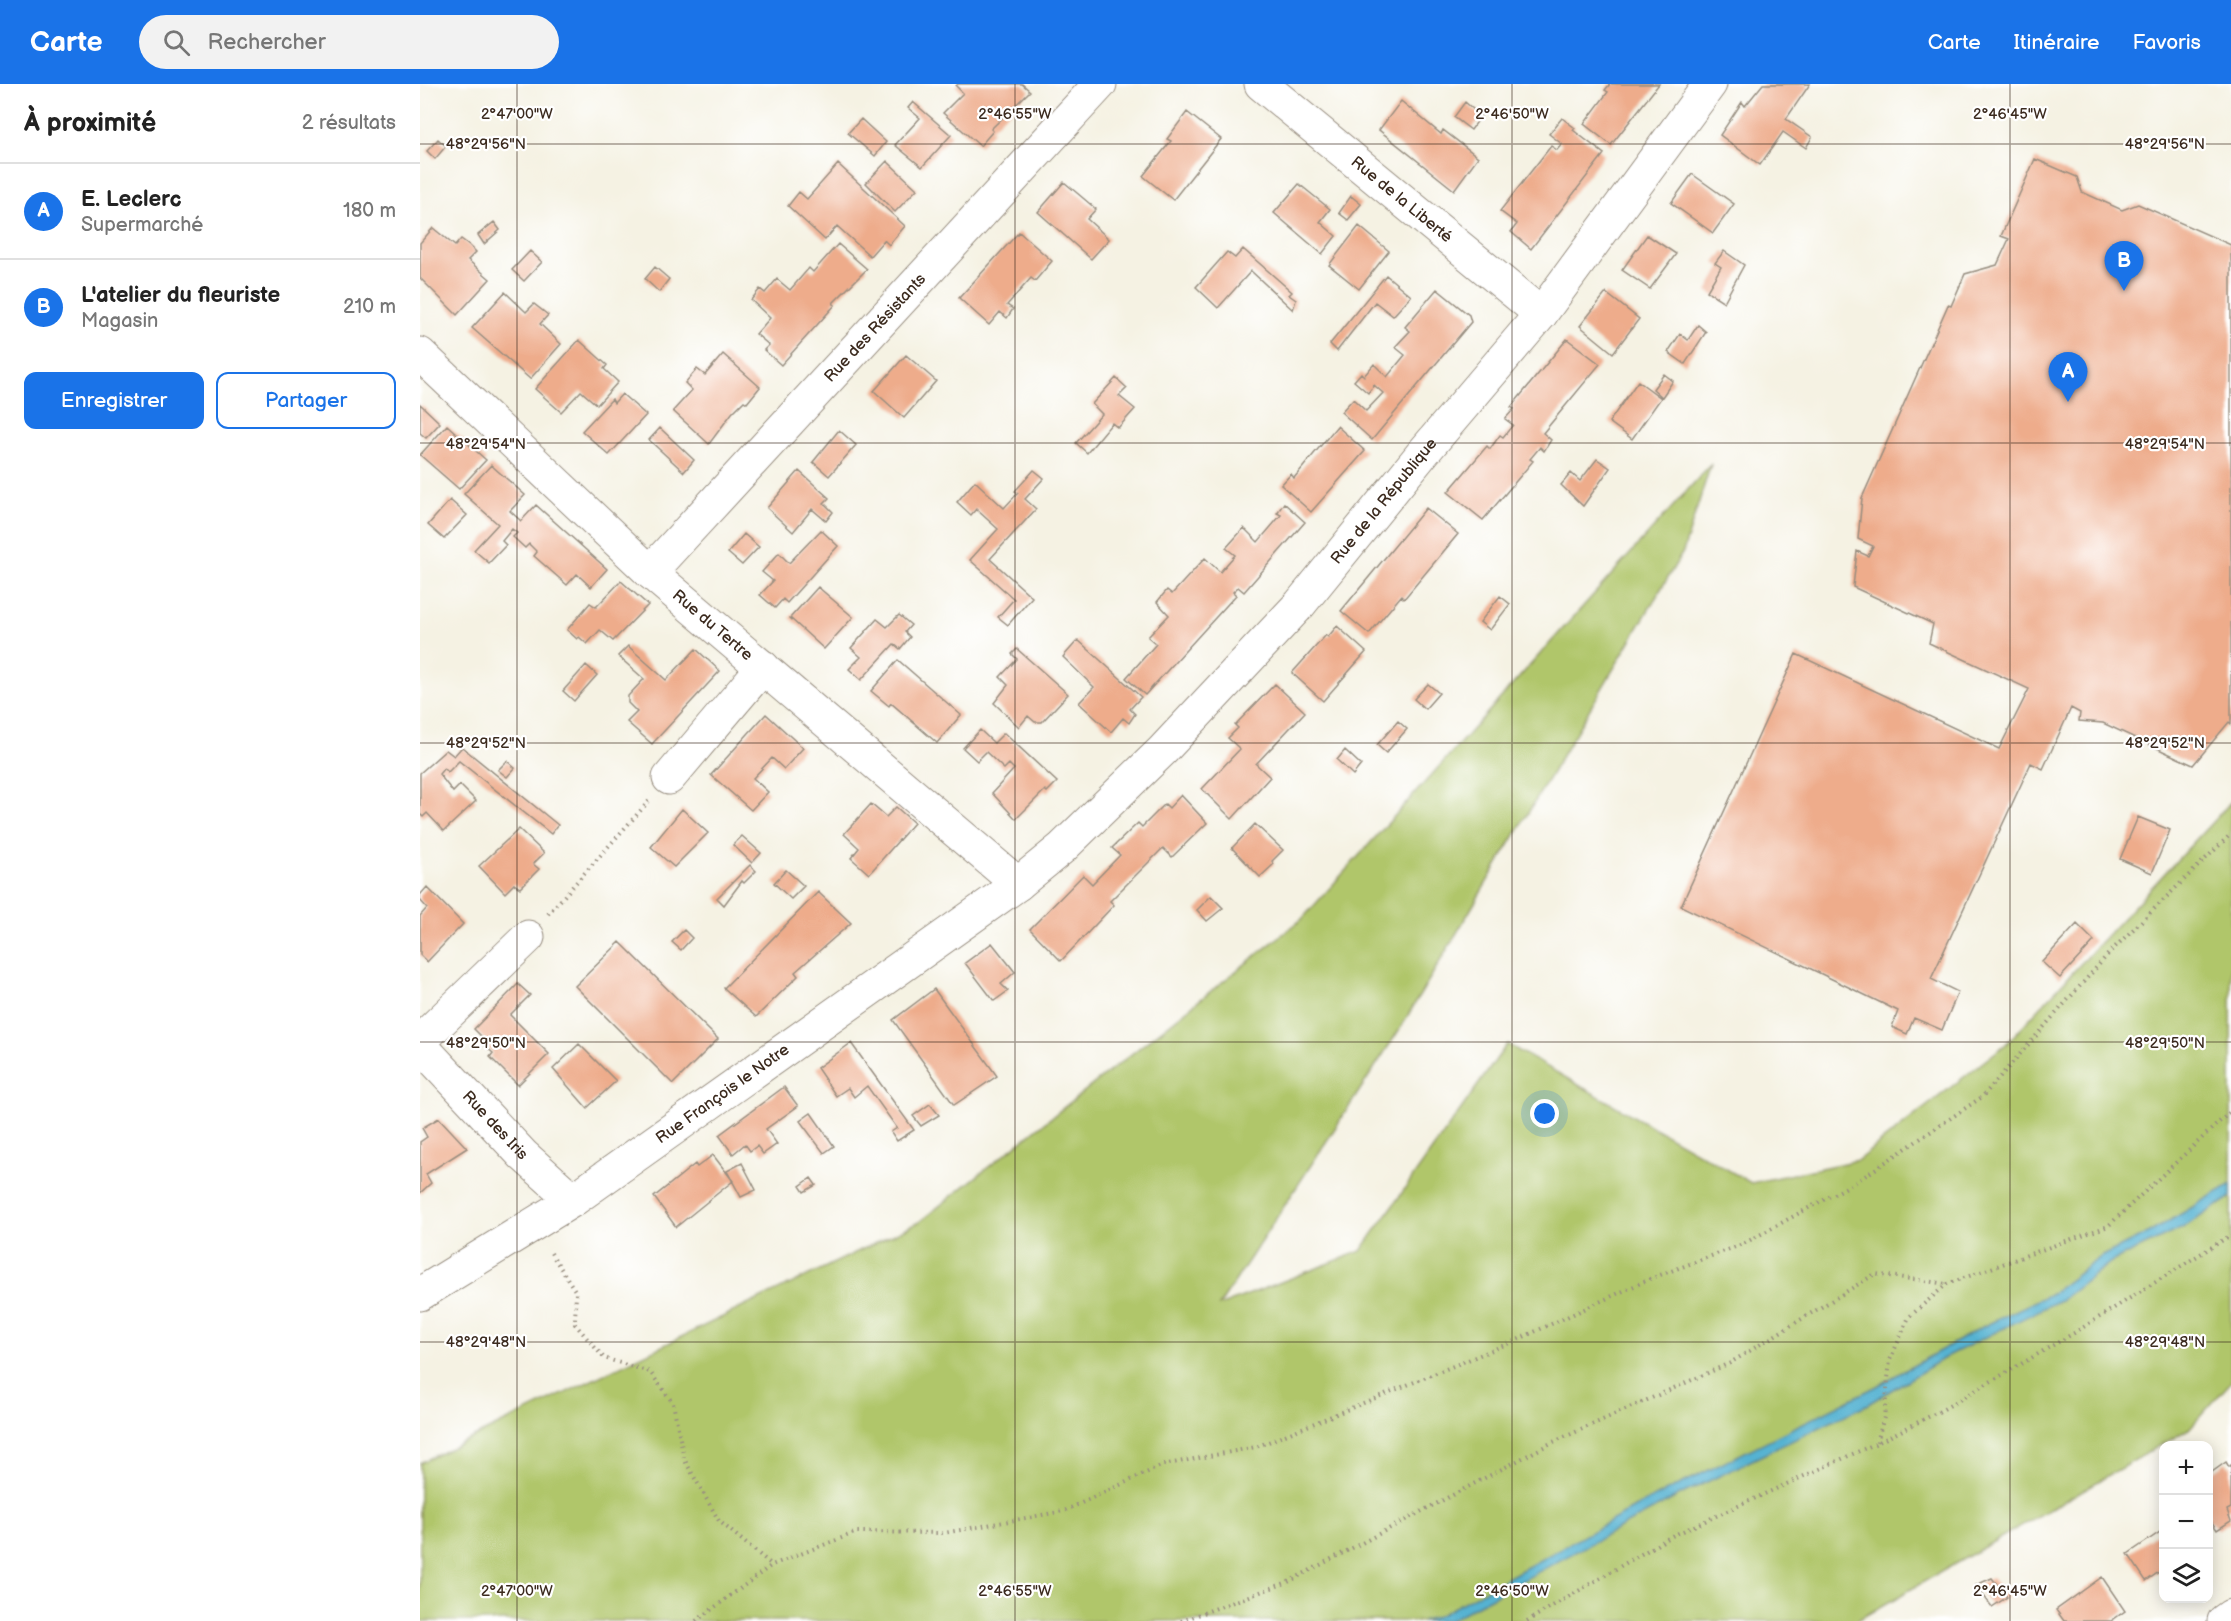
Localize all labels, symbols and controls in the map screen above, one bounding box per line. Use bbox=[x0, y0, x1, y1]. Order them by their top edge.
search box bbox=[139, 15, 559, 69]
text: Carte bbox=[30, 26, 103, 59]
icon: search bbox=[160, 26, 193, 59]
text: Rechercher bbox=[208, 29, 326, 56]
text: Carte bbox=[1928, 30, 1981, 55]
text: Itinéraire bbox=[2014, 30, 2100, 55]
text: Favoris bbox=[2133, 30, 2201, 55]
text: 2°47'00"W bbox=[481, 105, 553, 124]
text: 2°46'55"W bbox=[978, 105, 1052, 124]
text: 2°46'50"W bbox=[1475, 105, 1549, 124]
text: 2°46'45"W bbox=[1973, 105, 2047, 124]
text: À proximité bbox=[24, 108, 156, 139]
text: 2 résultats bbox=[302, 111, 396, 135]
text: 48°29'56"N bbox=[446, 135, 526, 154]
text: 48°29'56"N bbox=[2125, 135, 2205, 154]
street label: Rue de la Liberté bbox=[1347, 152, 1456, 247]
text: E. Leclerc bbox=[81, 186, 182, 213]
text: A bbox=[37, 199, 50, 223]
text: 180 m bbox=[343, 199, 396, 223]
text: Supermarché bbox=[81, 213, 203, 237]
pin: B bbox=[2104, 242, 2144, 291]
street label: Rue des Résistants bbox=[820, 270, 930, 386]
text: L'atelier du fleuriste bbox=[81, 282, 280, 309]
text: B bbox=[36, 295, 51, 319]
text: 210 m bbox=[343, 295, 396, 319]
text: Magasin bbox=[81, 309, 158, 333]
pin: A bbox=[2048, 352, 2088, 402]
button: Enregistrer bbox=[24, 372, 204, 429]
button: Partager bbox=[216, 372, 396, 429]
street label: Rue de la République bbox=[1327, 434, 1441, 568]
text: 48°29'54"N bbox=[446, 435, 526, 454]
text: 48°29'54"N bbox=[2125, 435, 2205, 454]
street label: Rue du Tertre bbox=[669, 586, 757, 665]
text: 48°29'52"N bbox=[446, 734, 526, 753]
text: 48°29'52"N bbox=[2125, 734, 2205, 753]
text: 48°29'50"N bbox=[446, 1034, 526, 1053]
text: 48°29'50"N bbox=[2125, 1034, 2205, 1053]
street label: Rue François le Notre bbox=[652, 1040, 793, 1148]
street label: Rue des Iris bbox=[458, 1087, 532, 1164]
your location bbox=[1530, 1099, 1559, 1128]
text: 48°29'48"N bbox=[446, 1333, 526, 1352]
text: 48°29'48"N bbox=[2125, 1333, 2205, 1352]
map controls bbox=[2159, 1441, 2213, 1603]
button: + bbox=[2159, 1441, 2213, 1495]
button: − bbox=[2159, 1495, 2213, 1549]
button: layers bbox=[2159, 1549, 2213, 1603]
text: 2°47'00"W bbox=[481, 1582, 553, 1601]
text: 2°46'55"W bbox=[978, 1582, 1052, 1601]
text: 2°46'50"W bbox=[1475, 1582, 1549, 1601]
text: 2°46'45"W bbox=[1973, 1582, 2047, 1601]

